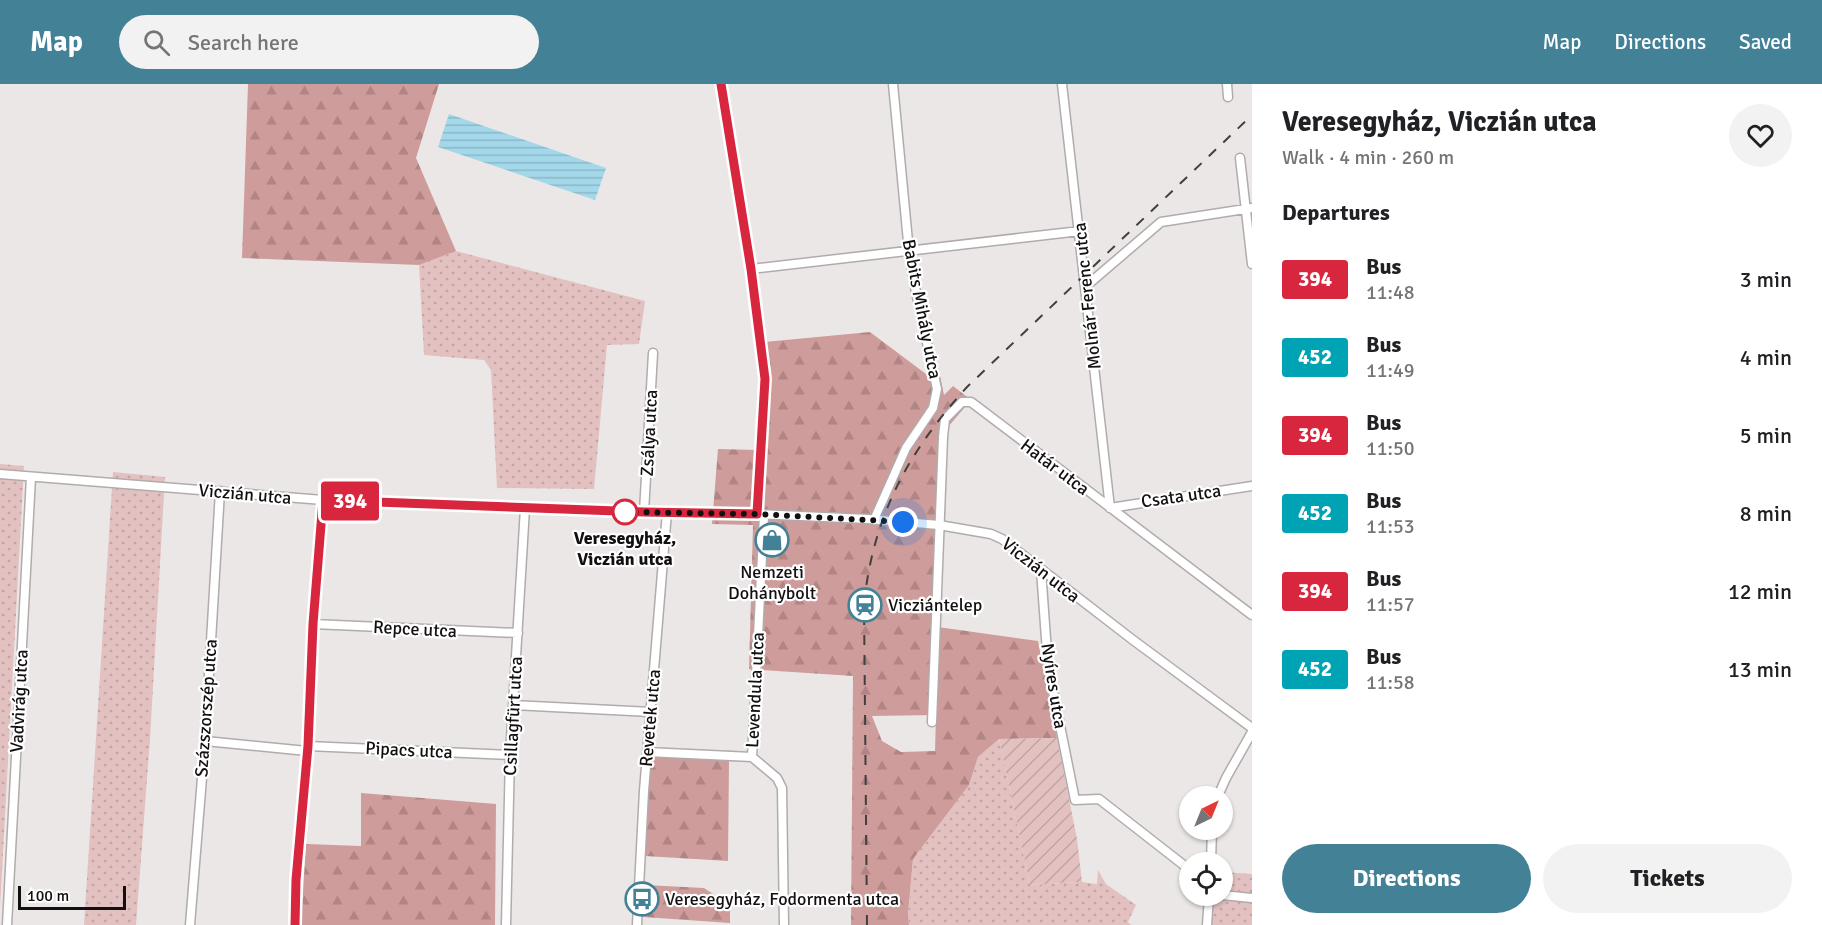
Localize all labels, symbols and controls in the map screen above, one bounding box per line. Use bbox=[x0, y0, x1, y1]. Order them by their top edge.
search box bbox=[119, 15, 539, 69]
text: Map bbox=[30, 25, 83, 59]
icon: search bbox=[140, 26, 173, 59]
text: Search here bbox=[188, 29, 299, 56]
text: Map bbox=[1543, 29, 1581, 55]
text: Directions bbox=[1614, 29, 1706, 55]
text: Saved bbox=[1739, 29, 1792, 55]
button: heart bbox=[1729, 104, 1792, 167]
text: Veresegyház, Viczián utca bbox=[1282, 105, 1597, 139]
text: Walk · 4 min · 260 m bbox=[1282, 145, 1454, 170]
text: Departures bbox=[1282, 199, 1390, 226]
street label: Molnár Ferenc utca bbox=[1068, 221, 1106, 371]
street label: Babits Mihály utca bbox=[898, 237, 946, 381]
text: Bus bbox=[1366, 253, 1401, 280]
text: 394 bbox=[1298, 266, 1332, 292]
text: 3 min bbox=[1740, 266, 1792, 293]
text: 11:48 bbox=[1366, 280, 1415, 305]
text: Bus bbox=[1366, 331, 1401, 358]
text: 452 bbox=[1298, 344, 1332, 370]
text: 4 min bbox=[1740, 344, 1792, 371]
text: 11:49 bbox=[1366, 358, 1415, 383]
street label: Zsálya utca bbox=[636, 389, 662, 477]
text: Bus bbox=[1366, 409, 1401, 436]
text: 394 bbox=[1298, 422, 1332, 448]
text: 5 min bbox=[1740, 422, 1792, 449]
street label: Határ utca bbox=[1016, 434, 1094, 500]
text: 11:50 bbox=[1366, 436, 1415, 461]
street label: Viczián utca bbox=[198, 479, 292, 509]
street label: Csata utca bbox=[1140, 479, 1222, 513]
line badge: 394 bbox=[316, 482, 385, 520]
text: Bus bbox=[1366, 487, 1401, 514]
text: 394 bbox=[333, 488, 367, 514]
marker: Veresegyház, Viczián utca bbox=[612, 499, 638, 525]
text: 452 bbox=[1298, 500, 1332, 526]
text: 8 min bbox=[1740, 500, 1792, 527]
your location bbox=[888, 507, 918, 537]
text: 11:53 bbox=[1366, 514, 1415, 539]
shop icon: Nemzeti Dohánybolt bbox=[754, 522, 790, 558]
place label: Veresegyház, Viczián utca bbox=[574, 527, 676, 570]
street label: Viczián utca bbox=[998, 533, 1084, 607]
place label: Nemzeti Dohánybolt bbox=[728, 561, 816, 604]
text: Bus bbox=[1366, 565, 1401, 592]
text: 394 bbox=[1298, 578, 1332, 604]
text: 12 min bbox=[1728, 578, 1792, 605]
station icon: Vicziántelep bbox=[847, 587, 883, 623]
text: 11:57 bbox=[1366, 592, 1415, 617]
place label: Vicziántelep bbox=[888, 594, 982, 616]
street label: Repce utca bbox=[372, 616, 458, 642]
street label: Levendula utca bbox=[741, 632, 769, 748]
street label: Százszorszép utca bbox=[190, 638, 222, 778]
street label: Nyíres utca bbox=[1036, 642, 1072, 730]
text: Bus bbox=[1366, 643, 1401, 670]
street label: Vadvirág utca bbox=[5, 649, 33, 753]
street label: Csillagfürt utca bbox=[499, 656, 527, 776]
text: 452 bbox=[1298, 656, 1332, 682]
text: 13 min bbox=[1728, 656, 1792, 683]
street label: Revetek utca bbox=[635, 668, 665, 768]
text: 11:58 bbox=[1366, 670, 1415, 695]
street label: Pipacs utca bbox=[365, 737, 453, 763]
north arrow bbox=[1179, 786, 1233, 840]
map controls bbox=[1179, 786, 1233, 906]
button: Directions bbox=[1282, 844, 1531, 913]
button: Tickets bbox=[1543, 844, 1792, 913]
button: locate bbox=[1179, 852, 1233, 906]
bus stop icon: Veresegyház, Fodormenta utca bbox=[624, 881, 660, 917]
scale bar bbox=[18, 883, 126, 910]
text: 100 m bbox=[27, 886, 69, 906]
place label: Veresegyház, Fodormenta utca bbox=[665, 888, 899, 910]

